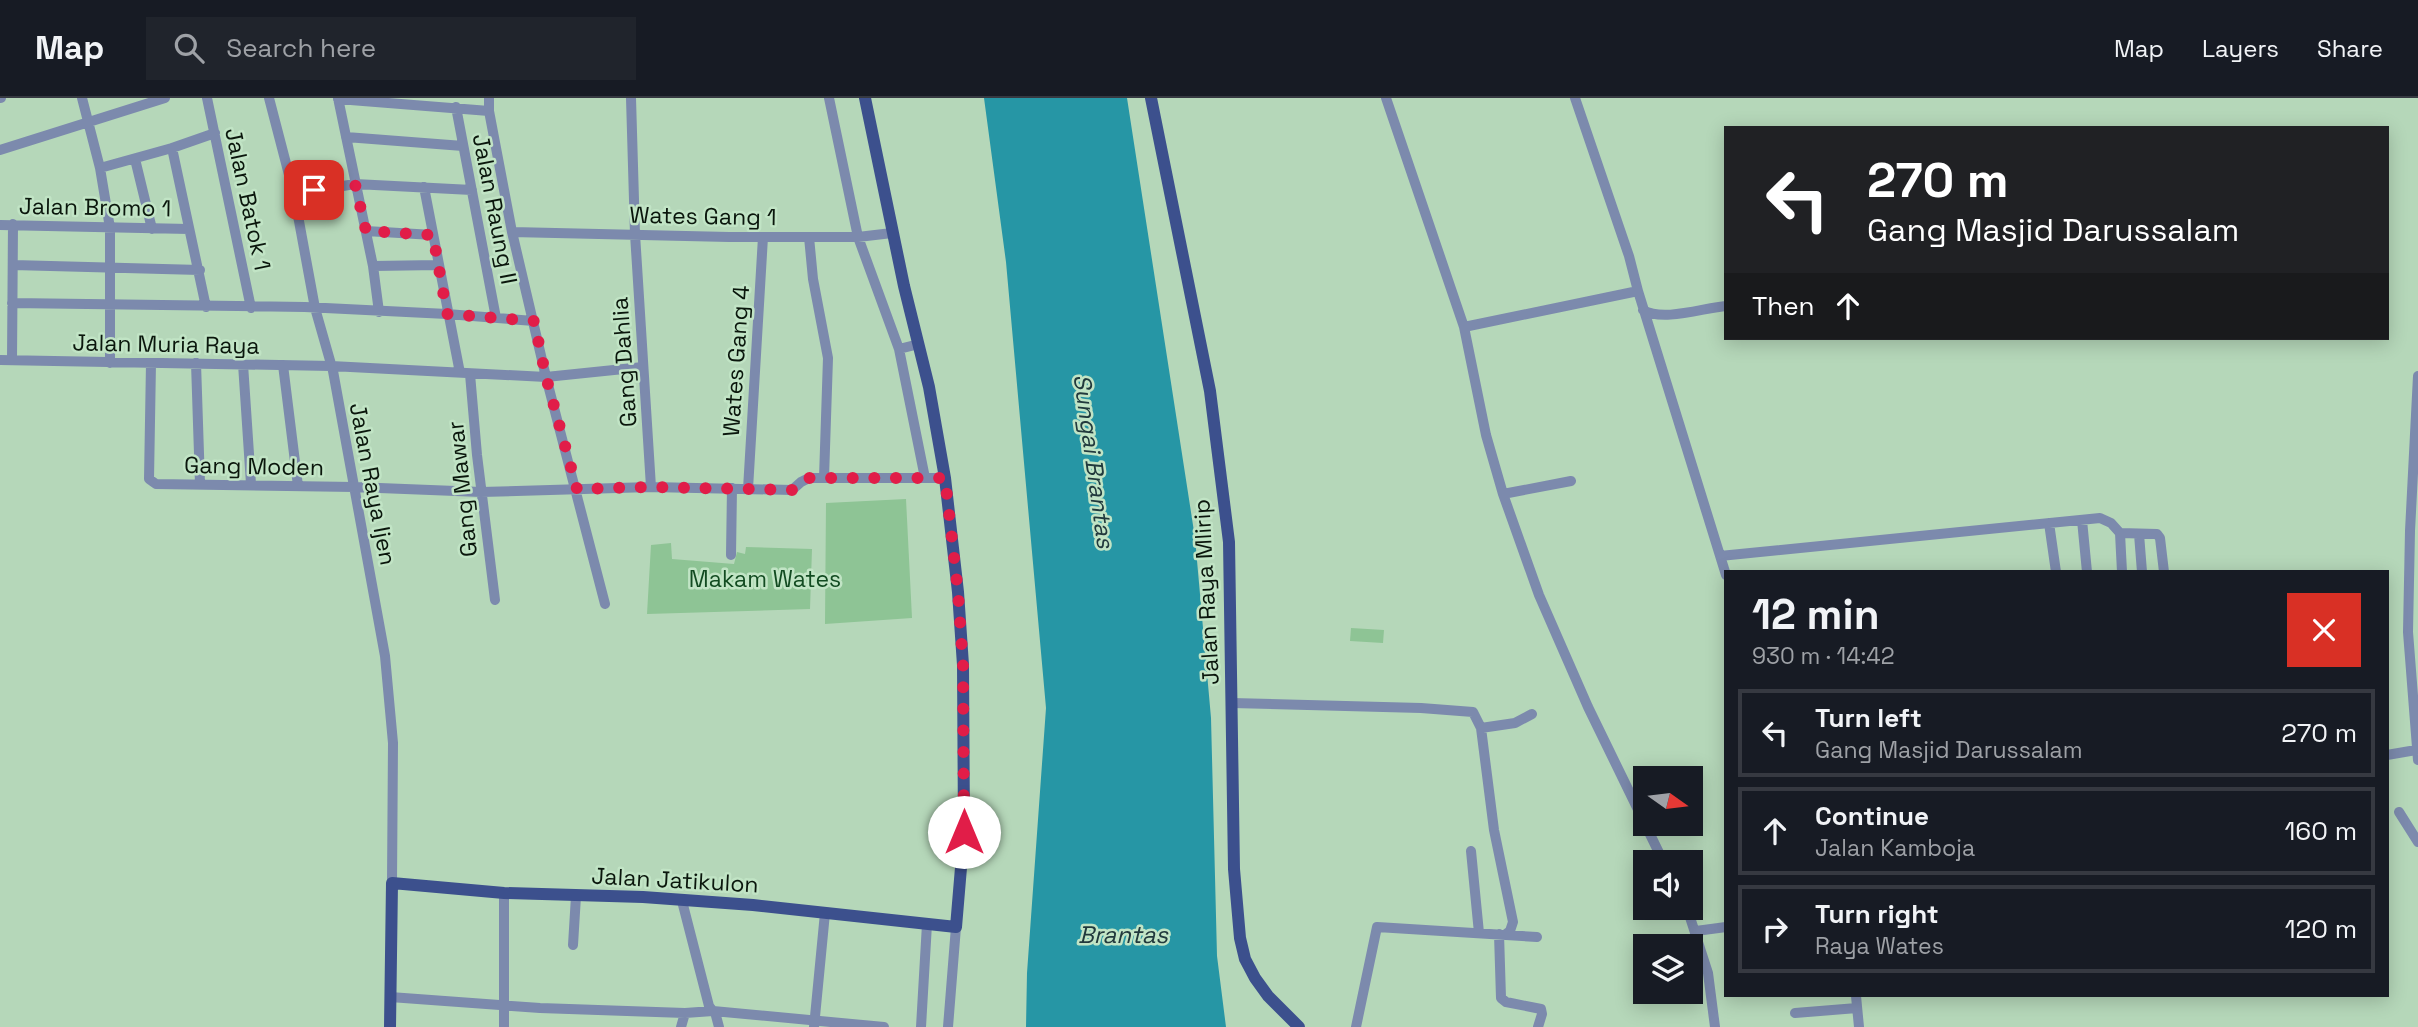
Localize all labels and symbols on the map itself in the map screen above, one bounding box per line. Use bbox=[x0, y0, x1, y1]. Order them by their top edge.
street label: Jalan Batok 1 bbox=[218, 125, 278, 273]
street label: Jalan Raung II bbox=[466, 131, 524, 287]
pin bbox=[284, 160, 344, 220]
street label: Jalan Bromo 1 bbox=[19, 191, 171, 223]
street label: Wates Gang 1 bbox=[629, 200, 777, 232]
street label: Wates Gang 4 bbox=[716, 284, 756, 438]
street label: Gang Dahlia bbox=[604, 296, 644, 428]
street label: Jalan Muria Raya bbox=[72, 327, 260, 361]
water label: Sungai Brantas bbox=[1066, 372, 1122, 551]
street label: Jalan Raya Ijen bbox=[343, 400, 403, 568]
street label: Gang Mawar bbox=[440, 420, 484, 558]
street label: Gang Moden bbox=[184, 450, 324, 482]
street label: Jalan Raya Mlirip bbox=[1186, 498, 1226, 686]
park label: Makam Wates bbox=[689, 564, 841, 594]
north arrow bbox=[1633, 766, 1703, 836]
position arrow bbox=[927, 795, 1001, 869]
street label: Jalan Jatikulon bbox=[591, 861, 759, 899]
water label: Brantas bbox=[1078, 919, 1169, 950]

